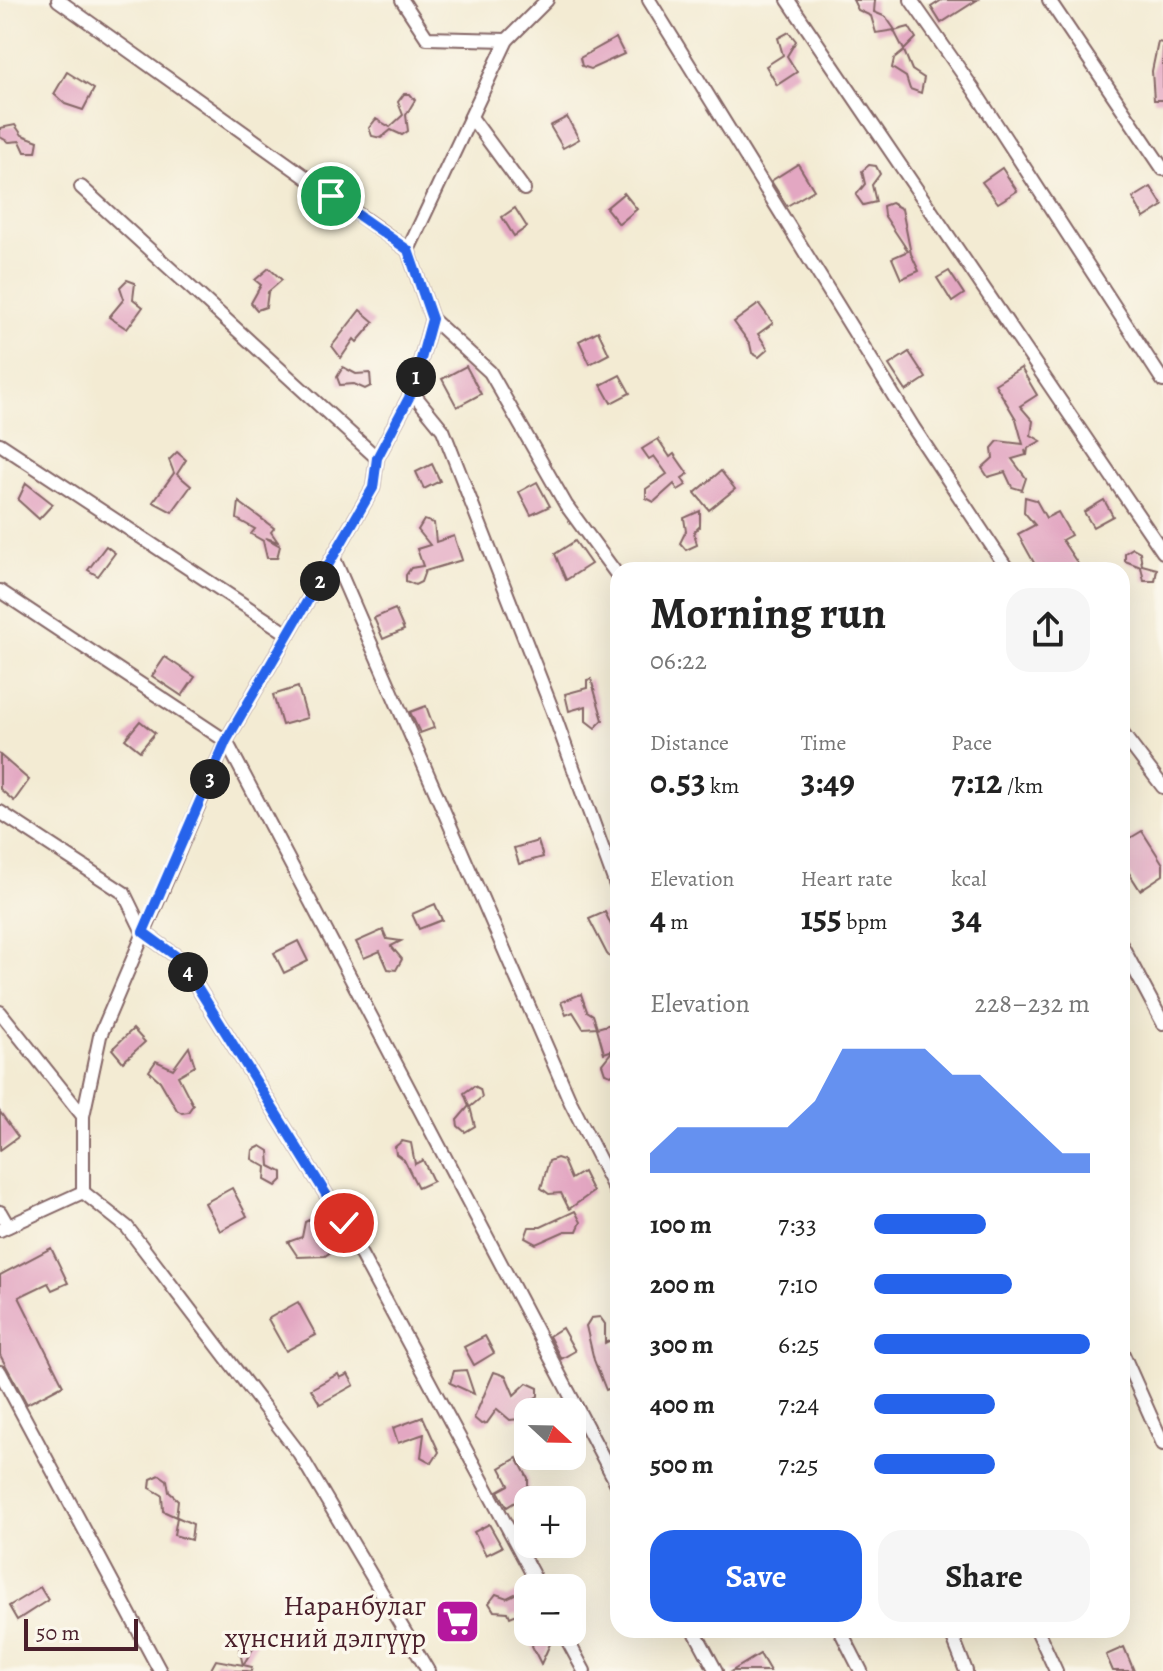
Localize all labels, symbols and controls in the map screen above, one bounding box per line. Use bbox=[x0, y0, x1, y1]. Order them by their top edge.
pin bbox=[297, 162, 365, 230]
icon: arrive bbox=[309, 174, 353, 218]
pin: 1 bbox=[396, 357, 436, 397]
text: 1 bbox=[412, 362, 420, 392]
pin: 2 bbox=[300, 561, 340, 601]
text: 2 bbox=[315, 566, 325, 596]
text: Morning run bbox=[650, 583, 886, 643]
button: share bbox=[1006, 588, 1090, 672]
text: 06:22 bbox=[650, 643, 707, 678]
text: Distance bbox=[650, 728, 729, 758]
text: Time bbox=[801, 728, 846, 758]
text: Pace bbox=[951, 728, 992, 758]
text: 0.53 bbox=[650, 758, 706, 805]
text: 3:49 bbox=[801, 758, 855, 805]
text: 7:12 bbox=[951, 758, 1003, 805]
pin: 3 bbox=[190, 759, 230, 799]
text: 3 bbox=[205, 764, 215, 794]
text: km bbox=[706, 771, 739, 801]
text: /km bbox=[1003, 771, 1043, 801]
text: Elevation bbox=[650, 864, 734, 894]
text: Heart rate bbox=[801, 864, 893, 894]
text: kcal bbox=[951, 864, 987, 894]
text: 4 bbox=[650, 894, 666, 941]
text: 155 bbox=[801, 894, 842, 941]
text: 34 bbox=[951, 894, 982, 941]
text: m bbox=[666, 907, 689, 937]
text: bpm bbox=[842, 907, 887, 937]
pin: 4 bbox=[168, 952, 208, 992]
text: 4 bbox=[183, 957, 193, 987]
text: Elevation bbox=[650, 986, 750, 1021]
text: 228–232 m bbox=[975, 986, 1090, 1021]
pin bbox=[310, 1189, 378, 1257]
icon: check bbox=[322, 1201, 366, 1245]
text: 100 m bbox=[650, 1207, 712, 1242]
text: 7:33 bbox=[778, 1207, 817, 1242]
text: 200 m bbox=[650, 1267, 715, 1302]
text: 7:10 bbox=[778, 1267, 818, 1302]
text: 300 m bbox=[650, 1327, 714, 1362]
text: 6:25 bbox=[778, 1327, 820, 1362]
text: 400 m bbox=[650, 1387, 715, 1422]
text: 7:24 bbox=[778, 1387, 819, 1422]
north arrow bbox=[514, 1398, 586, 1470]
map controls bbox=[514, 1398, 586, 1646]
text: 500 m bbox=[650, 1447, 714, 1482]
text: 7:25 bbox=[778, 1447, 819, 1482]
button: + bbox=[514, 1486, 586, 1558]
button: Save bbox=[650, 1530, 862, 1622]
button: Share bbox=[878, 1530, 1090, 1622]
button: − bbox=[514, 1574, 586, 1646]
place label: Наранбулаг хүнсний дэлгүүр bbox=[224, 1587, 426, 1657]
supermarket icon: Наранбулаг хүнсний дэлгүүр bbox=[433, 1597, 481, 1645]
scale bar bbox=[24, 1615, 138, 1651]
text: 50 m bbox=[36, 1618, 80, 1648]

